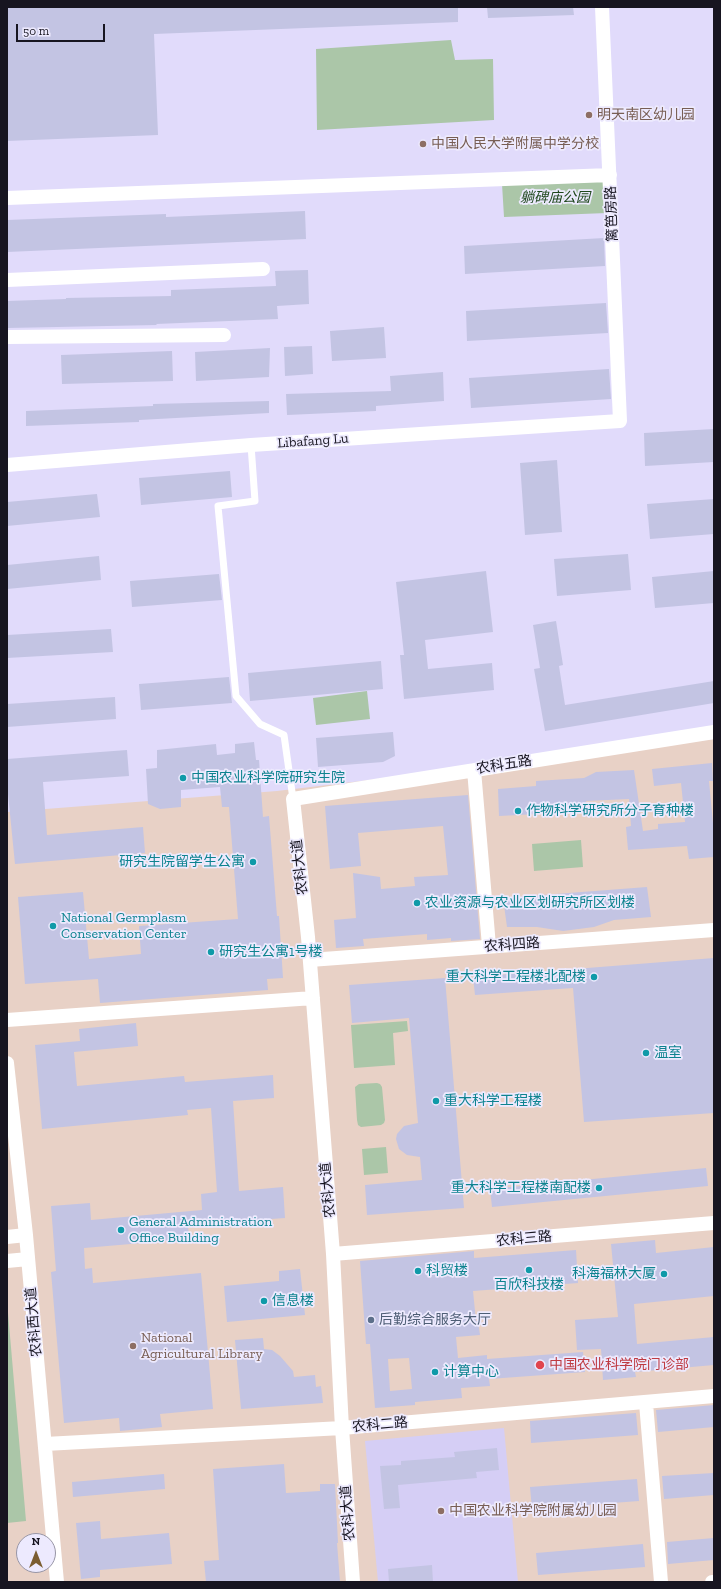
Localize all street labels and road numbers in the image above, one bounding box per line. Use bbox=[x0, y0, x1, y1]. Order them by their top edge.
street label: 篱笆房路 bbox=[603, 186, 621, 242]
street label: Libafang Lu bbox=[277, 430, 349, 452]
street label: 农科五路 bbox=[475, 752, 533, 778]
street label: 农科大道 bbox=[289, 838, 311, 896]
street label: 农科四路 bbox=[483, 935, 541, 955]
street label: 农科大道 bbox=[317, 1161, 339, 1219]
street label: 农科三路 bbox=[495, 1228, 553, 1250]
street label: 农科西大道 bbox=[23, 1286, 45, 1358]
street label: 农科二路 bbox=[351, 1414, 409, 1436]
street label: 农科大道 bbox=[338, 1484, 358, 1542]

